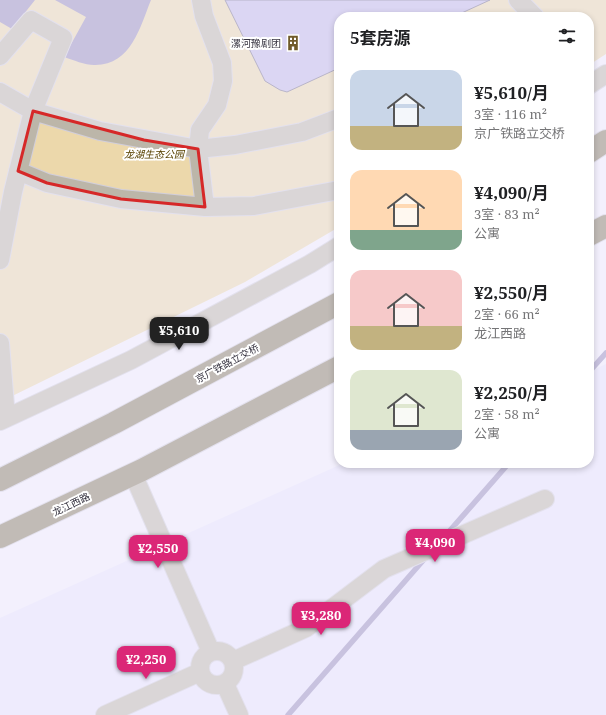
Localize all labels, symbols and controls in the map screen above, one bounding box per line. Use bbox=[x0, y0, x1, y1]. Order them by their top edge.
icon: filters bbox=[556, 25, 578, 47]
text: 5套房源 bbox=[350, 26, 411, 49]
building icon: 漯河豫剧团 bbox=[284, 34, 302, 52]
place label: 漯河豫剧团 bbox=[231, 36, 281, 50]
text: ¥5,610/月 bbox=[474, 81, 549, 104]
icon: home bbox=[382, 86, 430, 134]
text: 3室 · 116 m² bbox=[474, 105, 547, 123]
text: 京广铁路立交桥 bbox=[474, 124, 565, 142]
park label: 龙湖生态公园 bbox=[124, 147, 186, 161]
text: ¥4,090/月 bbox=[474, 181, 549, 204]
icon: home bbox=[382, 186, 430, 234]
text: 3室 · 83 m² bbox=[474, 205, 540, 223]
text: 公寓 bbox=[474, 224, 500, 242]
text: ¥2,550/月 bbox=[474, 281, 549, 304]
icon: home bbox=[382, 286, 430, 334]
text: 2室 · 66 m² bbox=[474, 305, 540, 323]
pin: ¥5,610 bbox=[146, 317, 212, 351]
text: ¥5,610 bbox=[159, 321, 199, 339]
text: 龙江西路 bbox=[474, 324, 526, 342]
street label: 京广铁路立交桥 bbox=[193, 340, 261, 386]
text: ¥2,250/月 bbox=[474, 381, 549, 404]
icon: home bbox=[382, 386, 430, 434]
text: 2室 · 58 m² bbox=[474, 405, 540, 423]
text: 公寓 bbox=[474, 424, 500, 442]
street label: 龙江西路 bbox=[50, 489, 92, 519]
pin: ¥4,090 bbox=[402, 529, 468, 563]
text: ¥4,090 bbox=[415, 533, 455, 551]
pin: ¥2,550 bbox=[125, 535, 191, 569]
text: ¥2,550 bbox=[138, 539, 178, 557]
pin: ¥3,280 bbox=[288, 602, 354, 636]
text: ¥3,280 bbox=[301, 606, 341, 624]
pin: ¥2,250 bbox=[113, 646, 179, 680]
text: ¥2,250 bbox=[126, 650, 166, 668]

